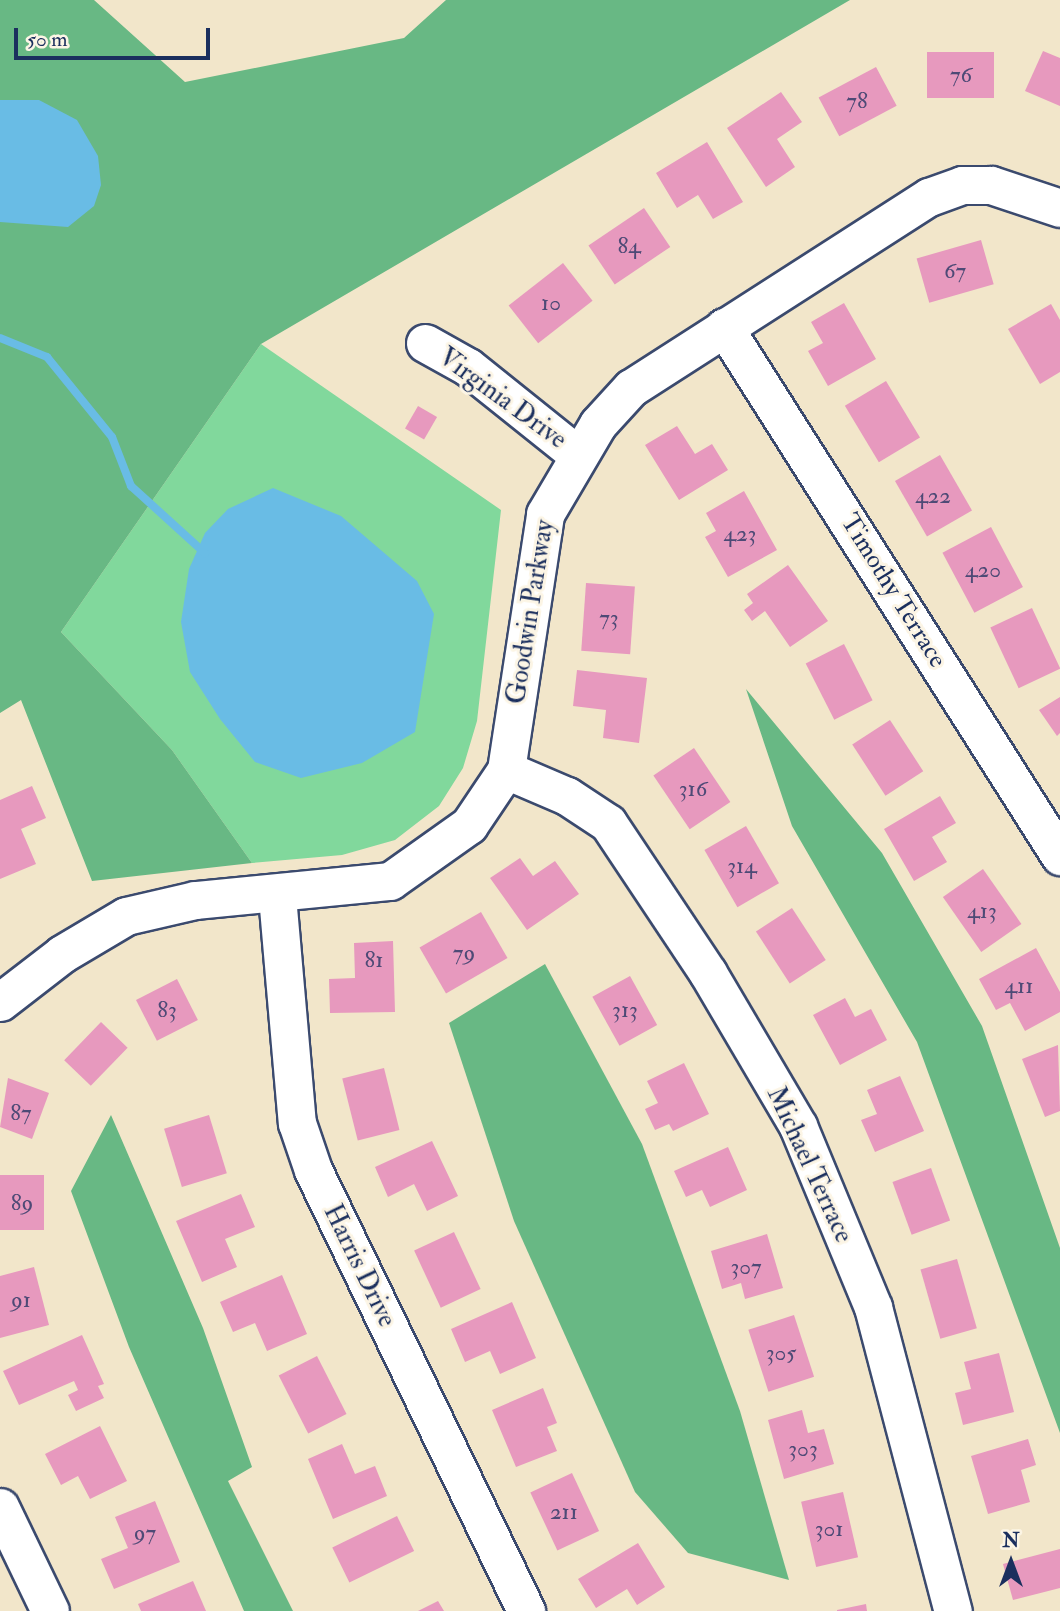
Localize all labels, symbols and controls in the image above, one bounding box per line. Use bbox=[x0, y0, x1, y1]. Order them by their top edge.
scale bar bbox=[18, 14, 214, 58]
text: 50 m bbox=[27, 26, 68, 53]
house number: 76 bbox=[950, 61, 972, 89]
house number: 78 bbox=[846, 87, 868, 115]
house number: 84 bbox=[617, 232, 641, 260]
house number: 67 bbox=[944, 257, 966, 285]
house number: 10 bbox=[541, 289, 561, 317]
street label: Virginia Drive bbox=[432, 342, 572, 456]
house number: 422 bbox=[915, 482, 951, 510]
street label: Timothy Terrace bbox=[833, 508, 953, 674]
street label: Goodwin Parkway bbox=[501, 518, 561, 706]
house number: 423 bbox=[724, 520, 756, 548]
house number: 420 bbox=[965, 556, 1001, 584]
house number: 73 bbox=[599, 604, 619, 632]
house number: 316 bbox=[679, 775, 707, 803]
house number: 314 bbox=[727, 852, 757, 880]
house number: 413 bbox=[967, 897, 997, 925]
house number: 79 bbox=[453, 939, 475, 967]
house number: 81 bbox=[364, 946, 384, 974]
house number: 411 bbox=[1005, 972, 1033, 1000]
house number: 83 bbox=[157, 996, 177, 1024]
house number: 313 bbox=[612, 996, 638, 1024]
street label: Michael Terrace bbox=[759, 1082, 859, 1248]
house number: 87 bbox=[10, 1099, 32, 1127]
house number: 89 bbox=[11, 1189, 33, 1217]
street label: Harris Drive bbox=[316, 1200, 402, 1332]
house number: 307 bbox=[730, 1253, 762, 1281]
house number: 91 bbox=[11, 1286, 31, 1314]
house number: 305 bbox=[766, 1339, 796, 1367]
house number: 303 bbox=[788, 1435, 818, 1463]
house number: 211 bbox=[550, 1498, 578, 1526]
house number: 301 bbox=[815, 1515, 843, 1543]
house number: 97 bbox=[134, 1519, 156, 1547]
north arrow bbox=[976, 1527, 1046, 1597]
text: N bbox=[1002, 1529, 1020, 1553]

